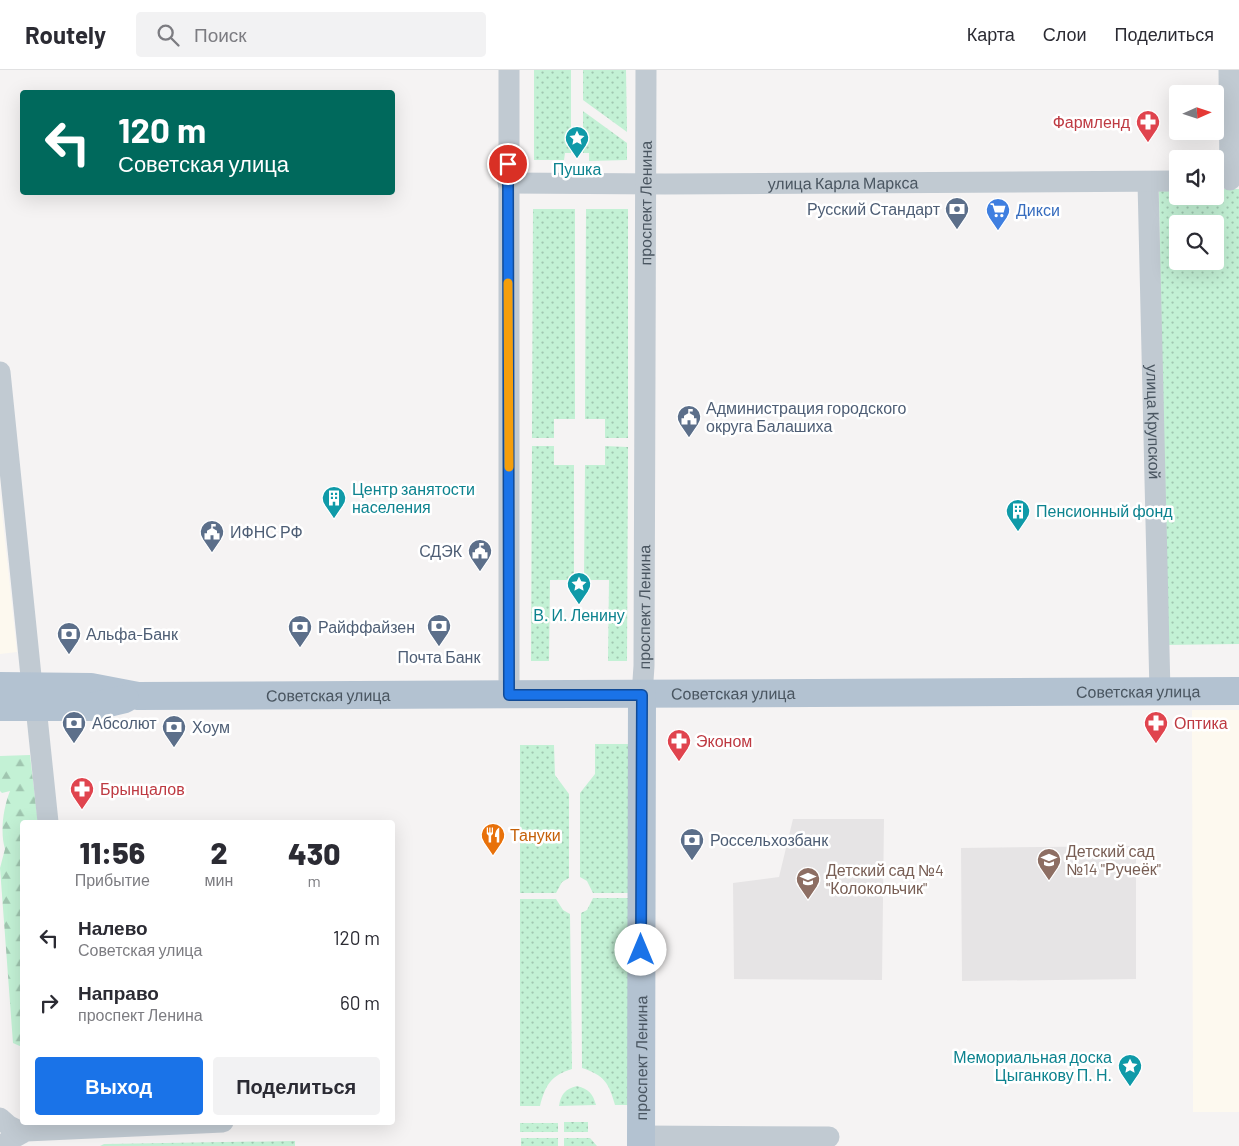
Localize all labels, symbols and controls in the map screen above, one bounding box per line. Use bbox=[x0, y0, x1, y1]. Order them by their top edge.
search box bbox=[136, 12, 486, 57]
text: Routely bbox=[25, 20, 106, 49]
icon: search bbox=[154, 21, 182, 49]
text: Поиск bbox=[194, 23, 247, 46]
text: Карта bbox=[967, 23, 1015, 45]
text: Слои bbox=[1043, 23, 1087, 45]
text: Поделиться bbox=[1115, 23, 1214, 45]
north arrow bbox=[1169, 85, 1224, 140]
map controls bbox=[1169, 85, 1224, 270]
text: 120 m bbox=[118, 108, 206, 150]
pharmacy icon: Фармленд bbox=[1135, 109, 1161, 143]
icon: left bbox=[35, 110, 100, 175]
place label: Фармленд bbox=[1053, 112, 1131, 131]
place icon: Пушка bbox=[564, 125, 590, 159]
street label: проспект Ленина bbox=[635, 141, 655, 265]
pin bbox=[487, 143, 529, 185]
text: Советская улица bbox=[118, 150, 289, 176]
icon: arrive bbox=[494, 150, 522, 178]
button: sound bbox=[1169, 150, 1224, 205]
place label: Пушка bbox=[553, 159, 601, 178]
street label: улица Карла Маркса bbox=[768, 173, 918, 192]
bank icon: Русский Стандарт bbox=[944, 196, 970, 230]
supermarket icon: Дикси bbox=[985, 197, 1011, 231]
place label: Русский Стандарт bbox=[807, 199, 941, 218]
place label: Дикси bbox=[1016, 200, 1060, 219]
button: search bbox=[1169, 215, 1224, 270]
street label: улица Крупской bbox=[1143, 364, 1165, 480]
place label: Администрация городского округа Балашиха bbox=[706, 398, 907, 435]
public building icon: Администрация городского округа Балашиха bbox=[676, 404, 702, 438]
place label: Центр занятости населения bbox=[352, 479, 475, 516]
building icon: Центр занятости населения bbox=[321, 485, 347, 519]
building icon: Пенсионный фонд bbox=[1005, 498, 1031, 532]
place label: Пенсионный фонд bbox=[1036, 501, 1173, 520]
public building icon: ИФНС РФ bbox=[199, 519, 225, 553]
place label: ИФНС РФ bbox=[230, 522, 303, 541]
public building icon: СДЭК bbox=[467, 538, 493, 572]
place label: СДЭК bbox=[419, 541, 463, 560]
street label: проспект Ленина bbox=[634, 545, 653, 669]
place icon: В. И. Ленину bbox=[566, 571, 592, 605]
place label: В. И. Ленину bbox=[533, 605, 625, 624]
bank icon: Почта Банк bbox=[426, 613, 452, 647]
bank icon: Райффайзен bbox=[287, 614, 313, 648]
place label: Райффайзен bbox=[318, 617, 415, 636]
bank icon: Альфа-Банк bbox=[56, 621, 82, 655]
place label: Альфа-Банк bbox=[86, 624, 179, 643]
place label: Почта Банк bbox=[398, 647, 481, 666]
street label: Советская улица bbox=[1076, 681, 1201, 701]
street label: Советская улица bbox=[671, 683, 796, 703]
street label: Советская улица bbox=[266, 685, 391, 704]
bank icon: Абсолют bbox=[61, 710, 87, 744]
pharmacy icon: Оптика bbox=[1143, 710, 1169, 744]
place label: Абсолют bbox=[92, 713, 157, 732]
place label: Оптика bbox=[1174, 713, 1228, 732]
bank icon: Хоум bbox=[161, 714, 187, 748]
place label: Хоум bbox=[192, 717, 230, 736]
pharmacy icon: Эконом bbox=[666, 728, 692, 762]
place label: Эконом bbox=[696, 731, 752, 750]
pharmacy icon: Брынцалов bbox=[69, 776, 95, 810]
place label: Брынцалов bbox=[100, 779, 185, 798]
restaurant icon: Тануки bbox=[480, 822, 506, 856]
place label: Тануки bbox=[510, 825, 561, 844]
bank icon: Россельхозбанк bbox=[679, 827, 705, 861]
place label: Россельхозбанк bbox=[710, 830, 829, 849]
text: 11:56 bbox=[80, 834, 145, 870]
text: 2 bbox=[210, 834, 227, 870]
text: 430 bbox=[288, 835, 340, 871]
place label: Детский сад №14 "Ручеёк" bbox=[1066, 841, 1161, 878]
school or university icon: Детский сад №14 "Ручеёк" bbox=[1036, 847, 1062, 881]
place label: Детский сад №4 "Колокольчик" bbox=[826, 860, 944, 897]
school or university icon: Детский сад №4 "Колокольчик" bbox=[795, 866, 821, 900]
text: Прибытие bbox=[75, 870, 150, 889]
text: мин bbox=[205, 870, 233, 889]
text: m bbox=[308, 871, 321, 890]
text: Налево bbox=[78, 916, 148, 939]
position arrow bbox=[614, 923, 666, 975]
icon: left bbox=[35, 924, 63, 952]
text: 120 m bbox=[333, 926, 380, 949]
text: Советская улица bbox=[78, 940, 202, 959]
text: Направо bbox=[78, 981, 159, 1004]
icon: right bbox=[35, 989, 63, 1017]
text: 60 m bbox=[340, 991, 380, 1014]
street label: проспект Ленина bbox=[631, 996, 650, 1120]
text: проспект Ленина bbox=[78, 1005, 203, 1024]
place label: Мемориальная доска Цыганкову П. Н. bbox=[953, 1047, 1112, 1084]
place icon: Мемориальная доска Цыганкову П. Н. bbox=[1117, 1053, 1143, 1087]
button: Выход bbox=[35, 1057, 203, 1115]
button: Поделиться bbox=[213, 1057, 380, 1115]

